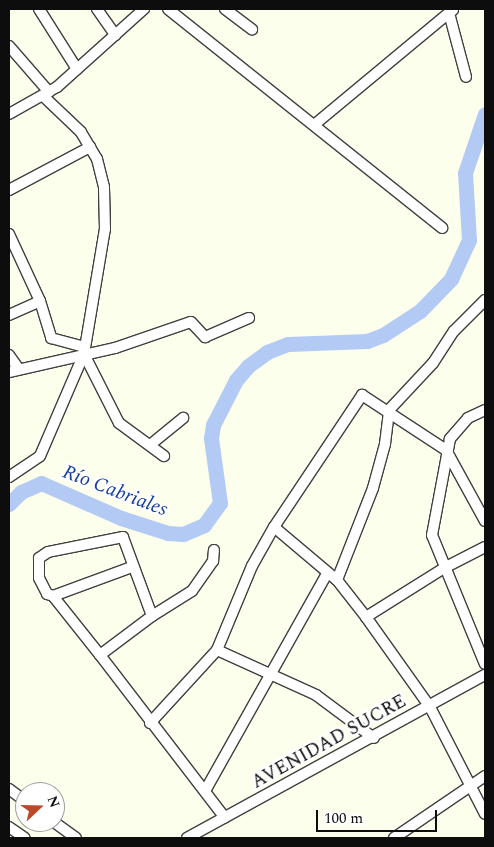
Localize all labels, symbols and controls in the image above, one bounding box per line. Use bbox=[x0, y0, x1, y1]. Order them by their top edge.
water label: Río Cabriales bbox=[59, 460, 171, 522]
street label: AVENIDAD SUCRE bbox=[248, 690, 410, 794]
north arrow bbox=[15, 782, 65, 832]
text: N bbox=[42, 793, 65, 811]
scale bar bbox=[319, 800, 440, 832]
text: 100 m bbox=[324, 807, 363, 830]

